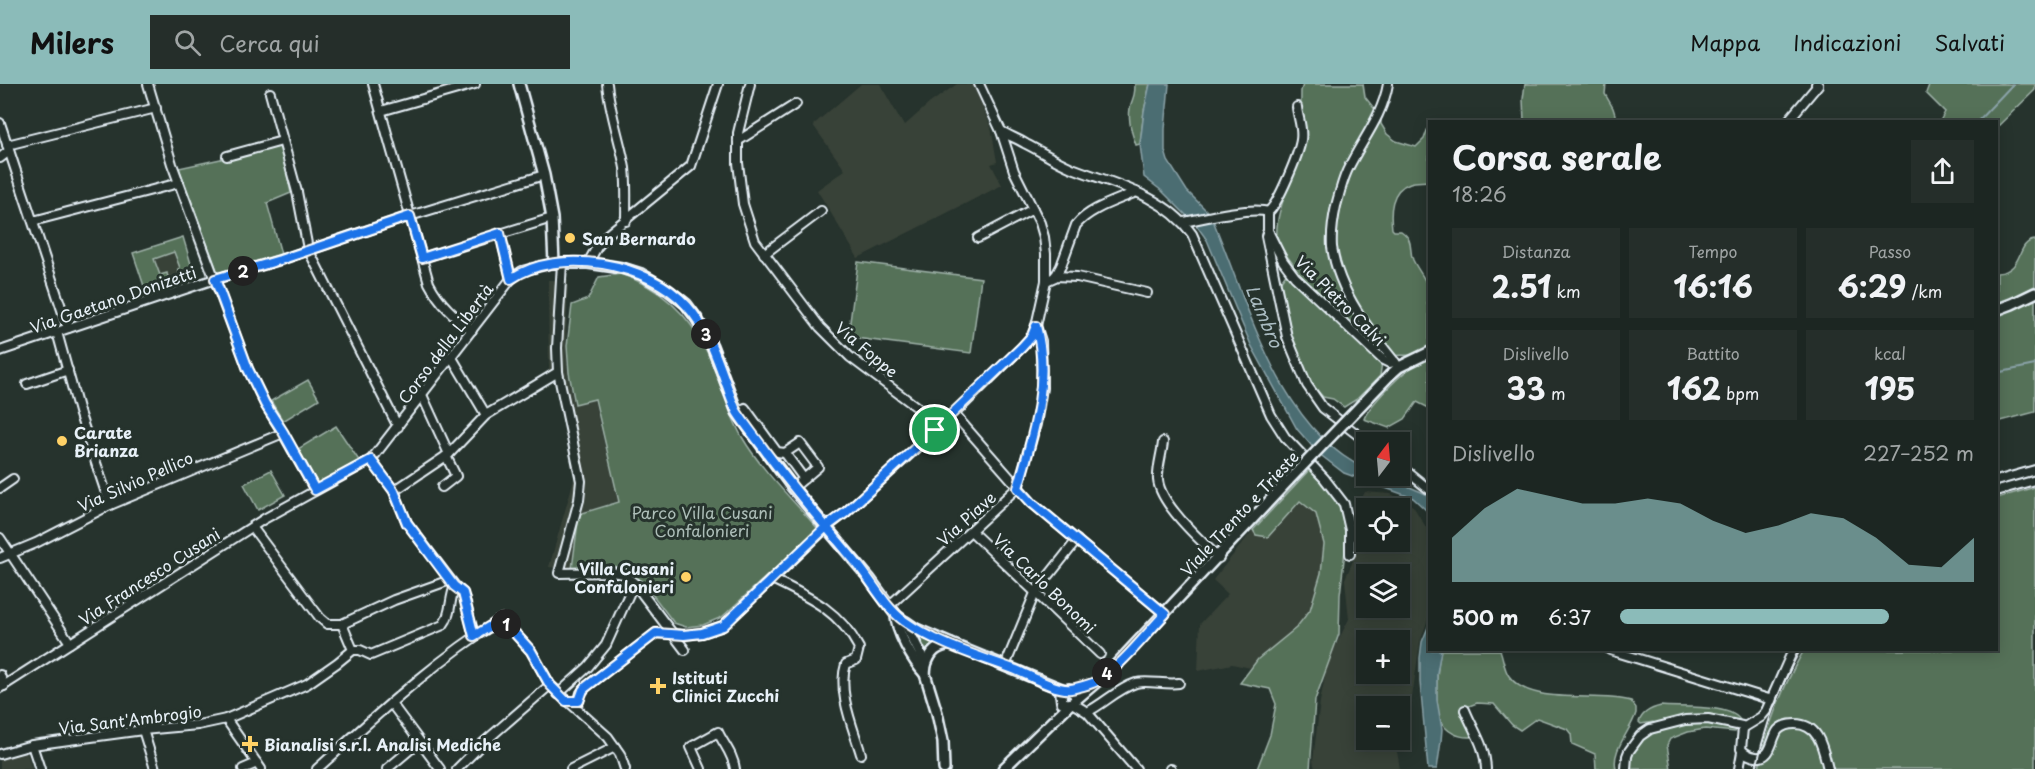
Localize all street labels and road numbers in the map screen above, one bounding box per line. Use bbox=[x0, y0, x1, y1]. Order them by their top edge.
street label: Via Pietro Calvi bbox=[1290, 249, 1392, 351]
street label: Via Gaetano Donizetti bbox=[27, 259, 199, 339]
street label: Corso della Libertà bbox=[392, 278, 498, 408]
street label: Via Foppe bbox=[830, 315, 904, 383]
street label: Via Silvio Pellico bbox=[74, 445, 197, 517]
street label: Viale Trento e Trieste bbox=[1174, 445, 1304, 581]
street label: Via Piave bbox=[931, 485, 1001, 551]
street label: Via Francesco Cusani bbox=[74, 521, 224, 631]
street label: Via Carlo Bonomi bbox=[988, 527, 1102, 639]
street label: Via Sant'Ambrogio bbox=[57, 698, 203, 740]

